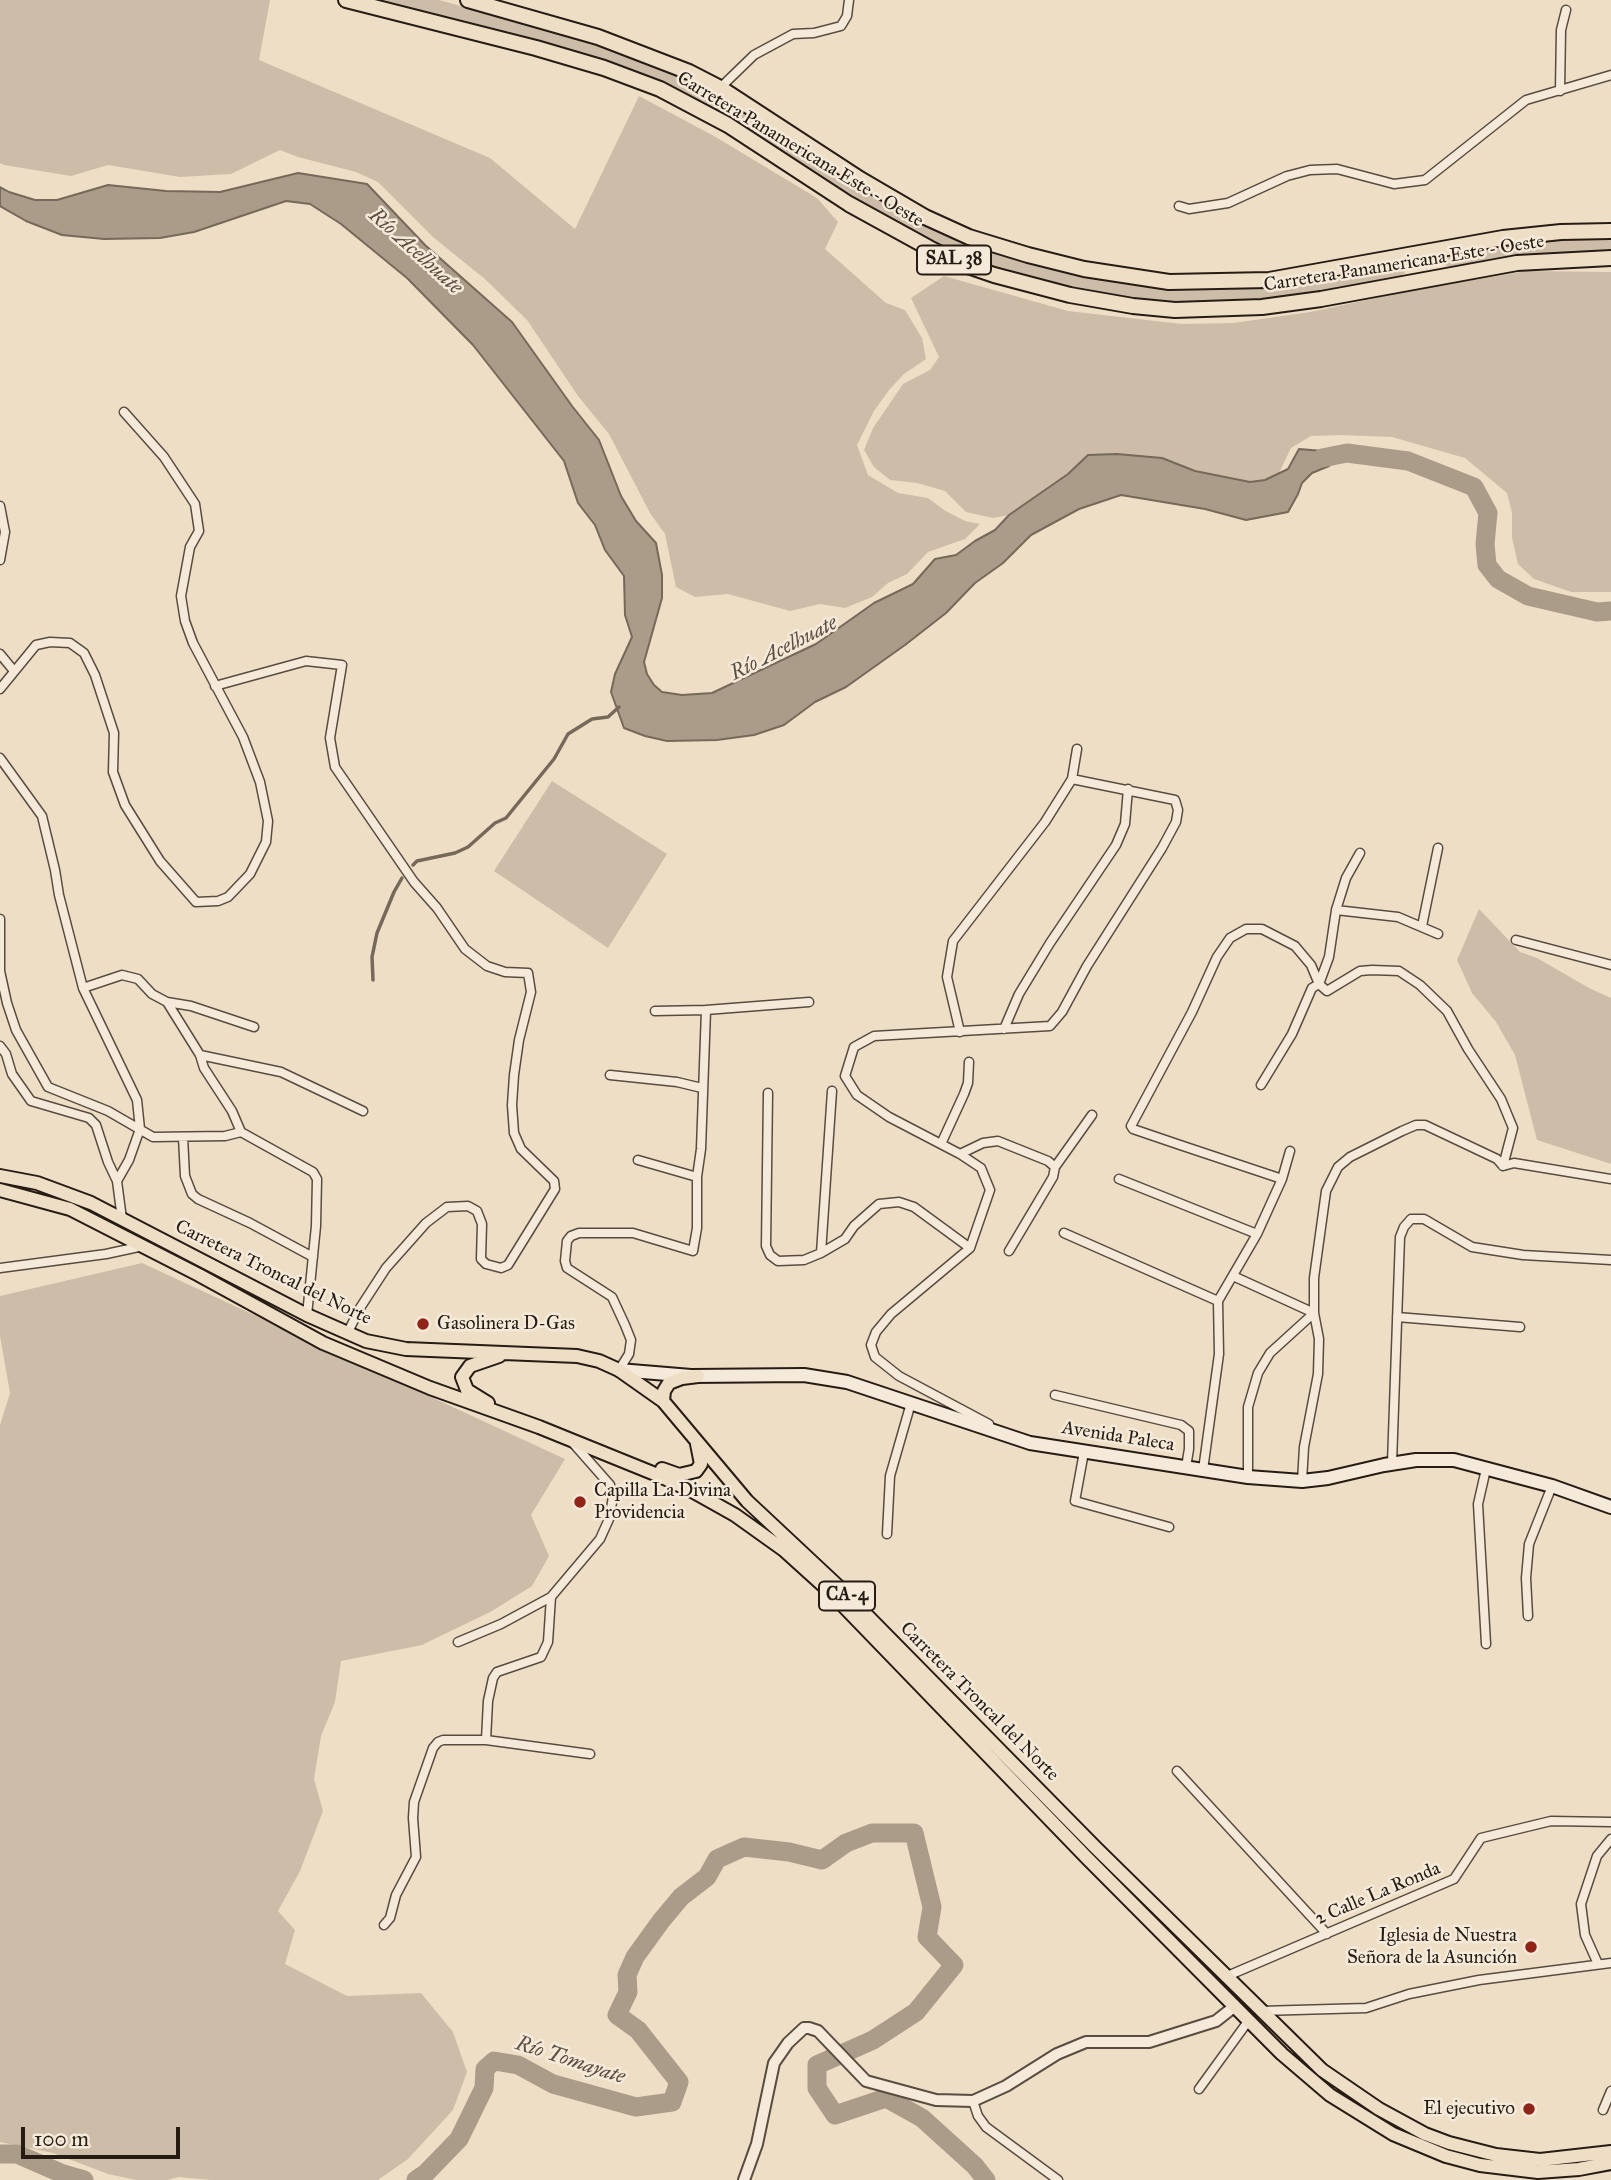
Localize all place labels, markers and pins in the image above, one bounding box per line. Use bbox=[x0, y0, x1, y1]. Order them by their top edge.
place label: Gasolinera D-Gas bbox=[437, 1313, 575, 1335]
marker: Gasolinera D-Gas bbox=[415, 1316, 431, 1332]
place label: Capilla La Divina Providencia bbox=[594, 1480, 731, 1524]
marker: Capilla La Divina Providencia bbox=[572, 1494, 588, 1510]
place label: Iglesia de Nuestra Señora de la Asunción bbox=[1347, 1925, 1517, 1969]
marker: Iglesia de Nuestra Señora de la Asunción bbox=[1523, 1939, 1539, 1955]
place label: El ejecutivo bbox=[1423, 2098, 1515, 2120]
marker: El ejecutivo bbox=[1521, 2101, 1537, 2117]

